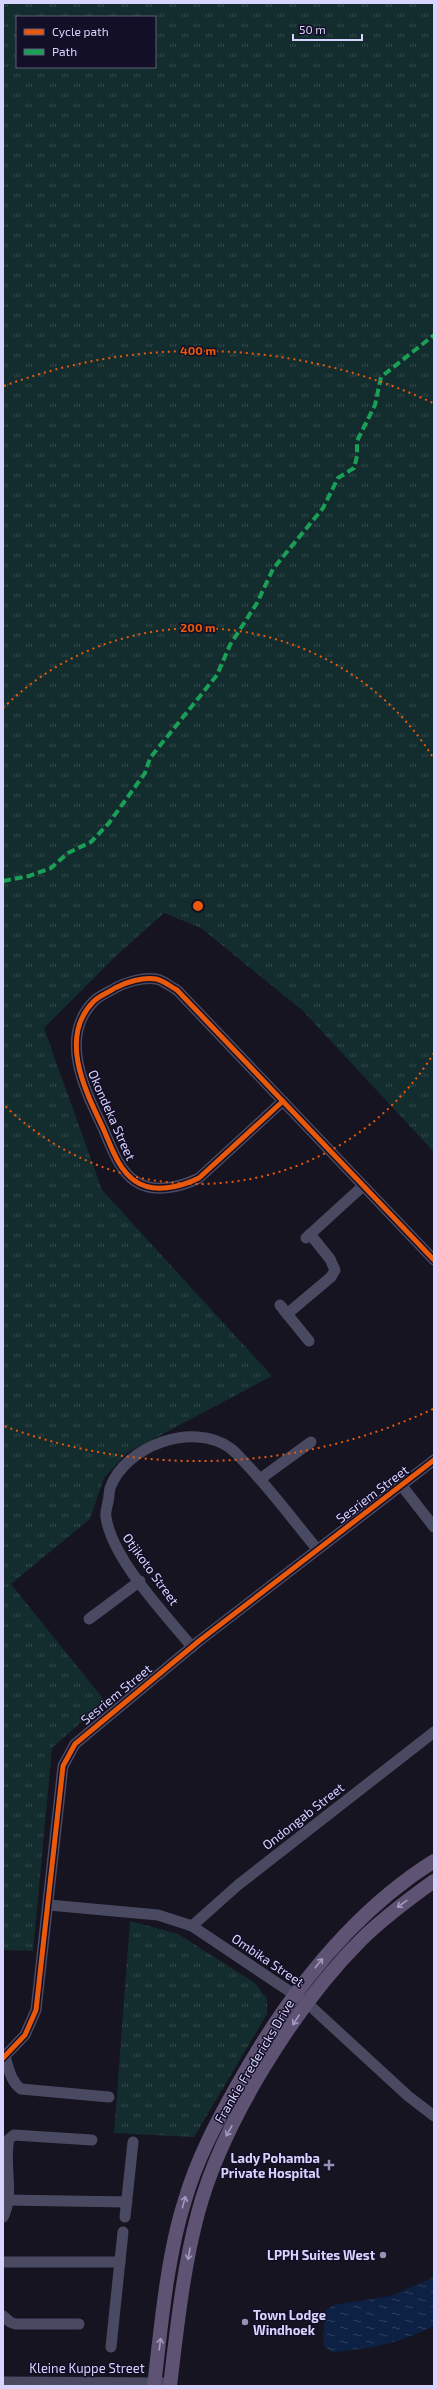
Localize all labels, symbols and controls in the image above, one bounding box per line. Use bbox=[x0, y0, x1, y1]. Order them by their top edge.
legend bbox=[16, 16, 156, 68]
scale bar bbox=[293, 16, 362, 42]
text: 50 m bbox=[299, 22, 326, 36]
text: Cycle path bbox=[52, 24, 109, 38]
text: Path bbox=[52, 44, 77, 58]
text: 400 m bbox=[180, 343, 216, 357]
text: 200 m bbox=[180, 620, 216, 634]
centre of rings bbox=[191, 899, 205, 913]
street label: Okondeka Street bbox=[85, 1067, 139, 1163]
street label: Sesriem Street bbox=[333, 1461, 411, 1526]
street label: Otjikoto Street bbox=[119, 1530, 183, 1608]
street label: Sesriem Street bbox=[77, 1660, 155, 1728]
street label: Ondongab Street bbox=[259, 1779, 347, 1853]
one-way arrow bbox=[397, 1900, 408, 1908]
street label: Ombika Street bbox=[229, 1930, 307, 1990]
one-way arrow bbox=[315, 1958, 324, 1969]
street label: Frankie Fredericks Drive bbox=[211, 1996, 297, 2126]
one-way arrow bbox=[292, 2014, 300, 2025]
one-way arrow bbox=[225, 2125, 232, 2137]
place label: Lady Pohamba Private Hospital bbox=[221, 2150, 321, 2181]
marker: Lady Pohamba Private Hospital bbox=[323, 2159, 335, 2171]
one-way arrow bbox=[181, 2196, 188, 2209]
one-way arrow bbox=[185, 2247, 193, 2260]
place label: LPPH Suites West bbox=[267, 2247, 376, 2263]
marker: LPPH Suites West bbox=[378, 2250, 388, 2260]
place label: Town Lodge Windhoek bbox=[253, 2307, 326, 2338]
marker: Town Lodge Windhoek bbox=[240, 2317, 250, 2327]
one-way arrow bbox=[156, 2338, 164, 2351]
street label: Kleine Kuppe Street bbox=[29, 2360, 145, 2376]

